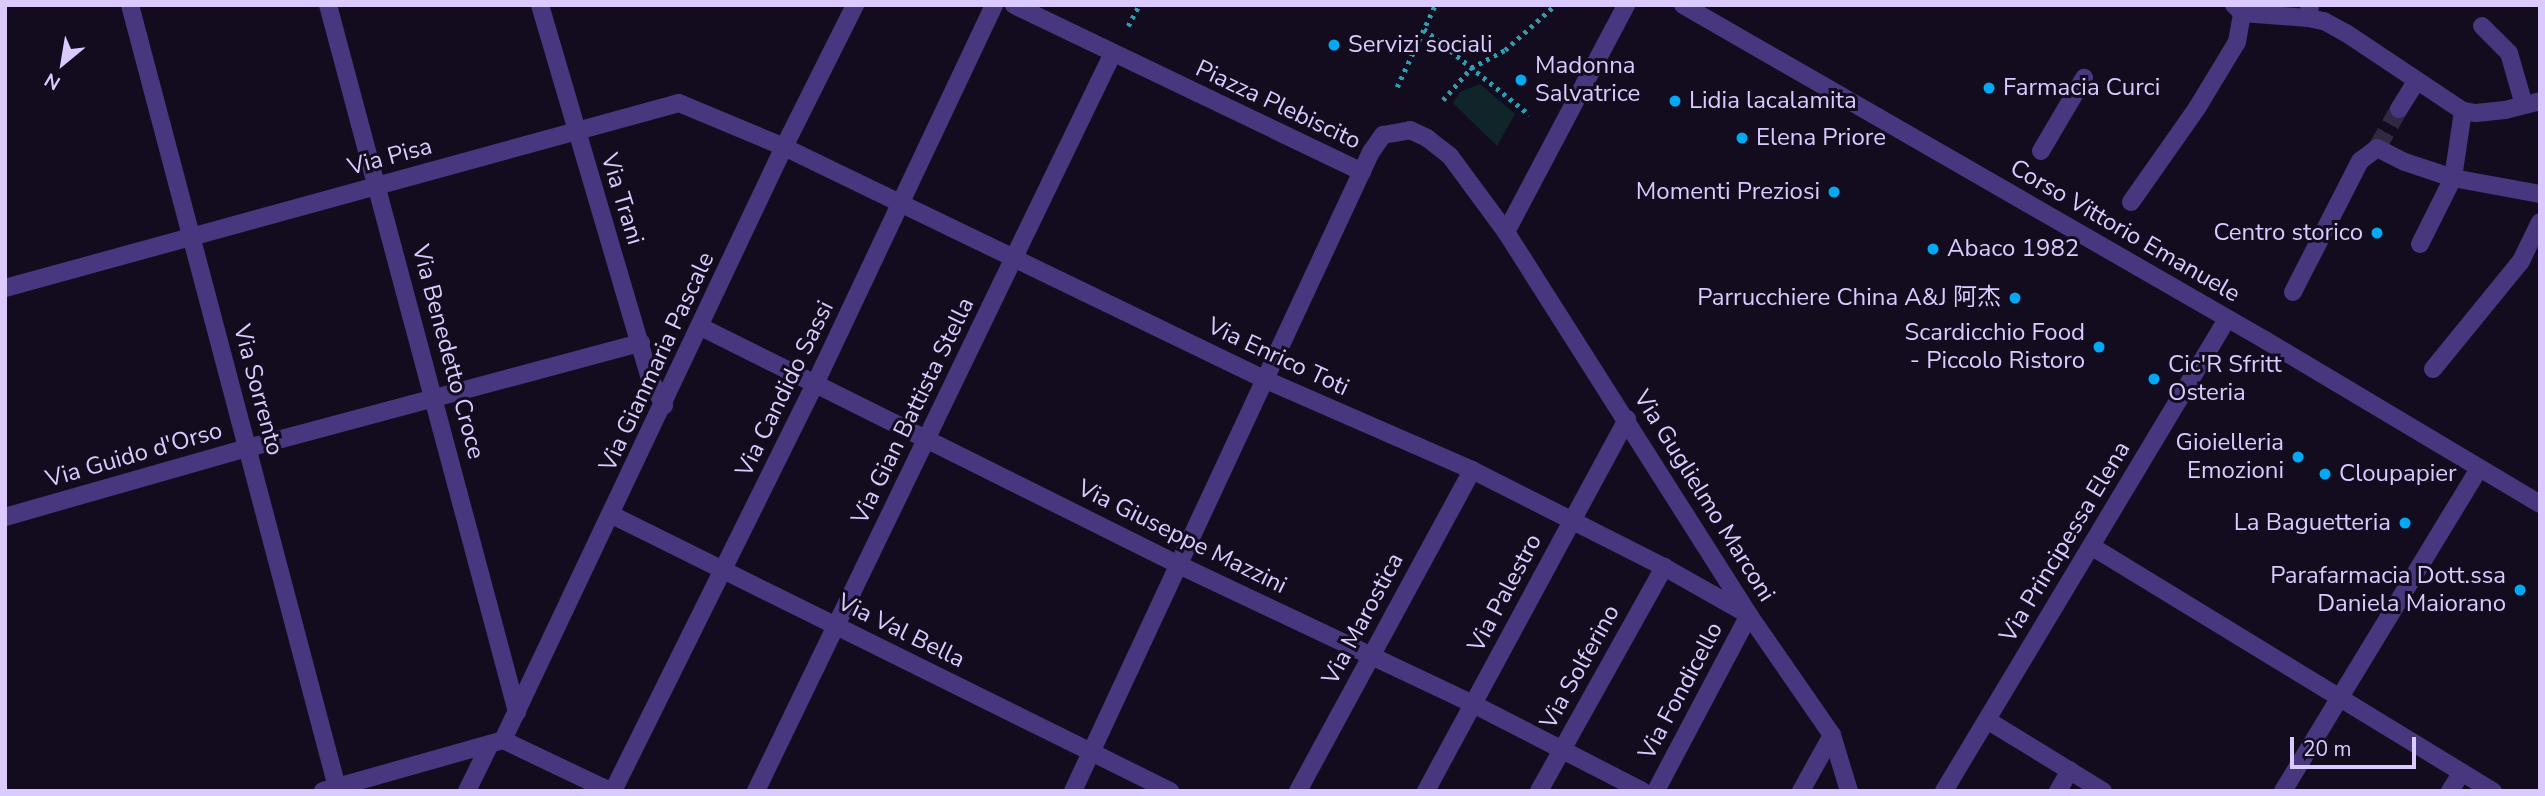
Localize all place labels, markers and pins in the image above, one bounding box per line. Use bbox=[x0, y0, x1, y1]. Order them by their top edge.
place label: Servizi sociali bbox=[1348, 31, 1493, 59]
marker: Servizi sociali bbox=[1326, 37, 1342, 53]
place label: Madonna Salvatrice bbox=[1535, 52, 1640, 108]
marker: Madonna Salvatrice bbox=[1513, 72, 1529, 88]
place label: Farmacia Curci bbox=[2003, 74, 2160, 102]
marker: Farmacia Curci bbox=[1981, 80, 1997, 96]
place label: Lidia lacalamita bbox=[1689, 87, 1857, 115]
marker: Lidia lacalamita bbox=[1667, 93, 1683, 109]
place label: Elena Priore bbox=[1756, 124, 1886, 152]
marker: Elena Priore bbox=[1734, 130, 1750, 146]
place label: Momenti Preziosi bbox=[1636, 178, 1820, 206]
marker: Momenti Preziosi bbox=[1826, 184, 1842, 200]
place label: Centro storico bbox=[2214, 219, 2363, 247]
marker: Centro storico bbox=[2369, 225, 2385, 241]
place label: Abaco 1982 bbox=[1947, 235, 2079, 263]
marker: Abaco 1982 bbox=[1925, 241, 1941, 257]
place label: Parrucchiere China A&J 阿杰 bbox=[1697, 284, 2001, 312]
marker: Parrucchiere China A&J 阿杰 bbox=[2007, 290, 2023, 306]
place label: Scardicchio Food - Piccolo Ristoro bbox=[1904, 319, 2085, 375]
marker: Scardicchio Food - Piccolo Ristoro bbox=[2091, 339, 2107, 355]
place label: Cic'R Sfritt Osteria bbox=[2168, 351, 2282, 407]
marker: Cic'R Sfritt Osteria bbox=[2146, 371, 2162, 387]
place label: Gioielleria Emozioni bbox=[2176, 429, 2284, 485]
marker: Gioielleria Emozioni bbox=[2290, 449, 2306, 465]
place label: Cloupapier bbox=[2339, 460, 2457, 488]
marker: Cloupapier bbox=[2317, 466, 2333, 482]
place label: La Baguetteria bbox=[2234, 509, 2391, 537]
marker: La Baguetteria bbox=[2397, 515, 2413, 531]
place label: Parafarmacia Dott.ssa Daniela Maiorano bbox=[2270, 562, 2506, 618]
marker: Parafarmacia Dott.ssa Daniela Maiorano bbox=[2512, 582, 2528, 598]

